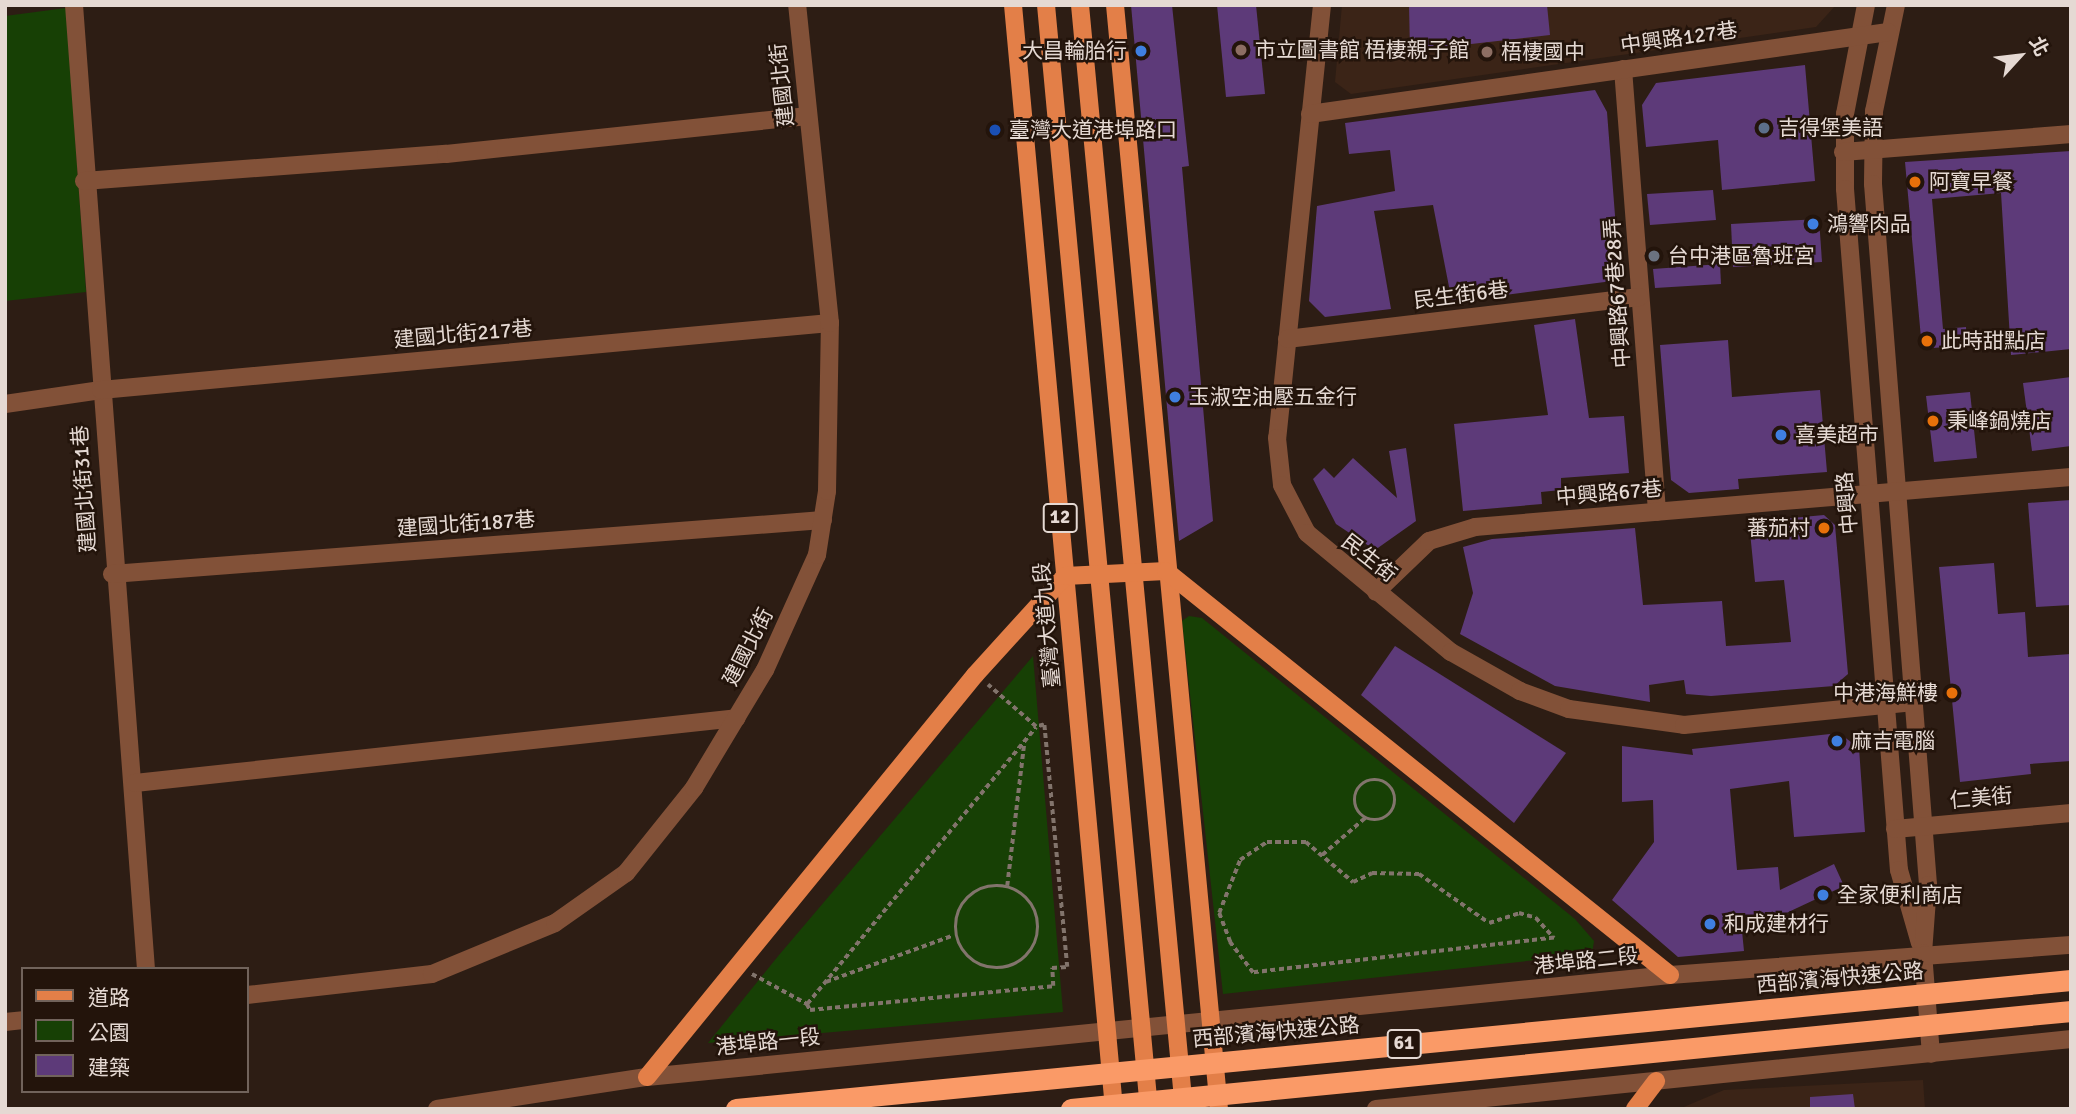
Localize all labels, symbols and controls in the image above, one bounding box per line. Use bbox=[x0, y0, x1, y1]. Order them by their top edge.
street label: 中興路127巷 bbox=[1619, 17, 1739, 59]
north arrow bbox=[1985, 21, 2055, 91]
text: 北 bbox=[2024, 33, 2054, 60]
place label: 市立圖書館 梧棲親子館 bbox=[1255, 37, 1470, 63]
place label: 大昌輪胎行 bbox=[1022, 38, 1127, 64]
place label: 梧棲國中 bbox=[1501, 39, 1585, 65]
street label: 建國北街 bbox=[765, 42, 799, 128]
marker: 市立圖書館 梧棲親子館 bbox=[1233, 42, 1249, 58]
marker: 大昌輪胎行 bbox=[1133, 43, 1149, 59]
marker: 梧棲國中 bbox=[1479, 44, 1495, 60]
place label: 吉得堡美語 bbox=[1778, 115, 1883, 141]
place label: 臺灣大道港埠路口 bbox=[1009, 117, 1177, 143]
marker: 吉得堡美語 bbox=[1756, 120, 1772, 136]
marker: 臺灣大道港埠路口 bbox=[987, 122, 1003, 138]
place label: 阿寶早餐 bbox=[1929, 169, 2013, 195]
marker: 阿寶早餐 bbox=[1907, 174, 1923, 190]
place label: 鴻響肉品 bbox=[1827, 211, 1911, 237]
marker: 鴻響肉品 bbox=[1805, 216, 1821, 232]
street label: 中興路67巷28弄 bbox=[1599, 217, 1635, 369]
place label: 台中港區魯班宮 bbox=[1668, 243, 1815, 269]
marker: 台中港區魯班宮 bbox=[1646, 248, 1662, 264]
street label: 民生街6巷 bbox=[1412, 277, 1510, 313]
street label: 建國北街217巷 bbox=[393, 315, 533, 353]
place label: 此時甜點店 bbox=[1941, 328, 2046, 354]
marker: 此時甜點店 bbox=[1919, 333, 1935, 349]
place label: 玉淑空油壓五金行 bbox=[1189, 384, 1357, 410]
marker: 玉淑空油壓五金行 bbox=[1167, 389, 1183, 405]
place label: 秉峰鍋燒店 bbox=[1947, 408, 2052, 434]
marker: 秉峰鍋燒店 bbox=[1925, 413, 1941, 429]
place label: 喜美超市 bbox=[1795, 422, 1879, 448]
street label: 建國北街31巷 bbox=[67, 424, 101, 554]
marker: 喜美超市 bbox=[1773, 427, 1789, 443]
street label: 中興路 bbox=[1832, 471, 1862, 535]
street label: 中興路67巷 bbox=[1555, 476, 1663, 510]
road number: 12 bbox=[1042, 503, 1078, 534]
street label: 建國北街187巷 bbox=[396, 507, 536, 541]
place label: 蕃茄村 bbox=[1747, 515, 1810, 541]
marker: 蕃茄村 bbox=[1816, 520, 1832, 536]
street label: 民生街 bbox=[1336, 529, 1402, 587]
street label: 臺灣大道九段 bbox=[1029, 561, 1065, 689]
street label: 建國北街 bbox=[718, 604, 778, 690]
place label: 中港海鮮樓 bbox=[1833, 680, 1938, 706]
marker: 中港海鮮樓 bbox=[1944, 685, 1960, 701]
place label: 麻吉電腦 bbox=[1851, 728, 1935, 754]
marker: 麻吉電腦 bbox=[1829, 733, 1845, 749]
street label: 仁美街 bbox=[1949, 783, 2013, 813]
place label: 全家便利商店 bbox=[1837, 882, 1963, 908]
marker: 全家便利商店 bbox=[1815, 887, 1831, 903]
place label: 和成建材行 bbox=[1724, 911, 1829, 937]
marker: 和成建材行 bbox=[1702, 916, 1718, 932]
street label: 港埠路二段 bbox=[1532, 943, 1640, 979]
street label: 西部濱海快速公路 bbox=[1755, 958, 1925, 998]
legend bbox=[21, 967, 248, 1093]
text: 道路 bbox=[88, 985, 130, 1011]
street label: 西部濱海快速公路 bbox=[1191, 1012, 1361, 1052]
text: 公園 bbox=[88, 1020, 130, 1046]
street label: 港埠路一段 bbox=[714, 1024, 822, 1060]
road number: 61 bbox=[1386, 1028, 1422, 1060]
text: 建築 bbox=[88, 1055, 130, 1081]

